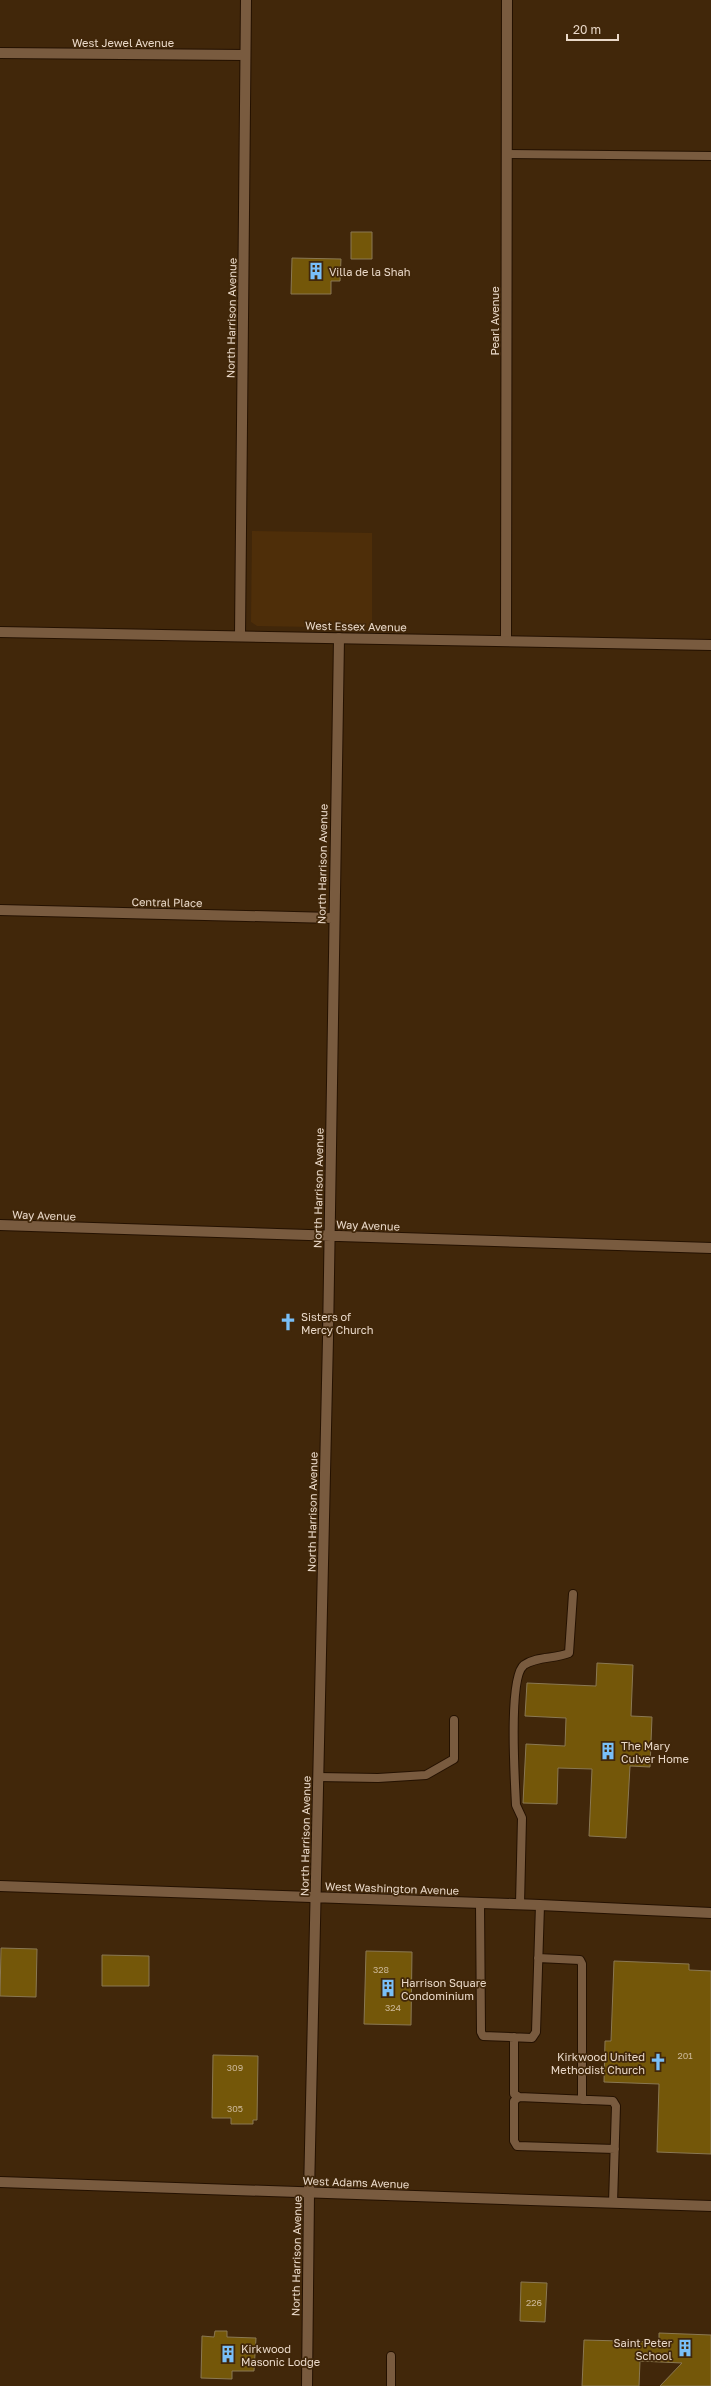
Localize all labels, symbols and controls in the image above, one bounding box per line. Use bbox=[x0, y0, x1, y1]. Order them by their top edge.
scale bar bbox=[567, 16, 618, 42]
text: 20 m bbox=[573, 22, 601, 37]
street label: West Jewel Avenue bbox=[72, 36, 174, 49]
street label: North Harrison Avenue bbox=[223, 258, 239, 378]
building icon: Villa de la Shah bbox=[306, 261, 326, 281]
place label: Villa de la Shah bbox=[329, 265, 411, 278]
street label: Pearl Avenue bbox=[488, 286, 501, 356]
street label: West Essex Avenue bbox=[305, 619, 407, 633]
street label: North Harrison Avenue bbox=[314, 804, 330, 924]
street label: Central Place bbox=[131, 895, 203, 909]
street label: North Harrison Avenue bbox=[310, 1128, 326, 1248]
street label: Way Avenue bbox=[12, 1207, 76, 1223]
street label: Way Avenue bbox=[336, 1217, 400, 1233]
place label: Sisters of Mercy Church bbox=[301, 1310, 374, 1336]
church icon: Sisters of Mercy Church bbox=[278, 1312, 298, 1332]
street label: North Harrison Avenue bbox=[304, 1452, 320, 1572]
place label: The Mary Culver Home bbox=[621, 1739, 689, 1765]
building icon: The Mary Culver Home bbox=[598, 1741, 618, 1761]
street label: North Harrison Avenue bbox=[297, 1776, 313, 1896]
street label: West Washington Avenue bbox=[325, 1879, 459, 1897]
house number: 328 bbox=[373, 1964, 389, 1975]
place label: Harrison Square Condominium bbox=[401, 1976, 486, 2002]
building icon: Harrison Square Condominium bbox=[378, 1978, 398, 1998]
house number: 324 bbox=[385, 2002, 401, 2013]
place label: Kirkwood United Methodist Church bbox=[551, 2050, 645, 2076]
house number: 201 bbox=[677, 2050, 693, 2061]
church icon: Kirkwood United Methodist Church bbox=[648, 2052, 668, 2072]
house number: 309 bbox=[227, 2062, 243, 2073]
house number: 305 bbox=[227, 2103, 243, 2114]
street label: West Adams Avenue bbox=[302, 2174, 410, 2190]
street label: North Harrison Avenue bbox=[288, 2196, 304, 2316]
house number: 226 bbox=[526, 2297, 542, 2308]
place label: Saint Peter School bbox=[613, 2336, 673, 2362]
building icon: Saint Peter School bbox=[675, 2338, 695, 2358]
place label: Kirkwood Masonic Lodge bbox=[241, 2342, 320, 2368]
building icon: Kirkwood Masonic Lodge bbox=[218, 2344, 238, 2364]

